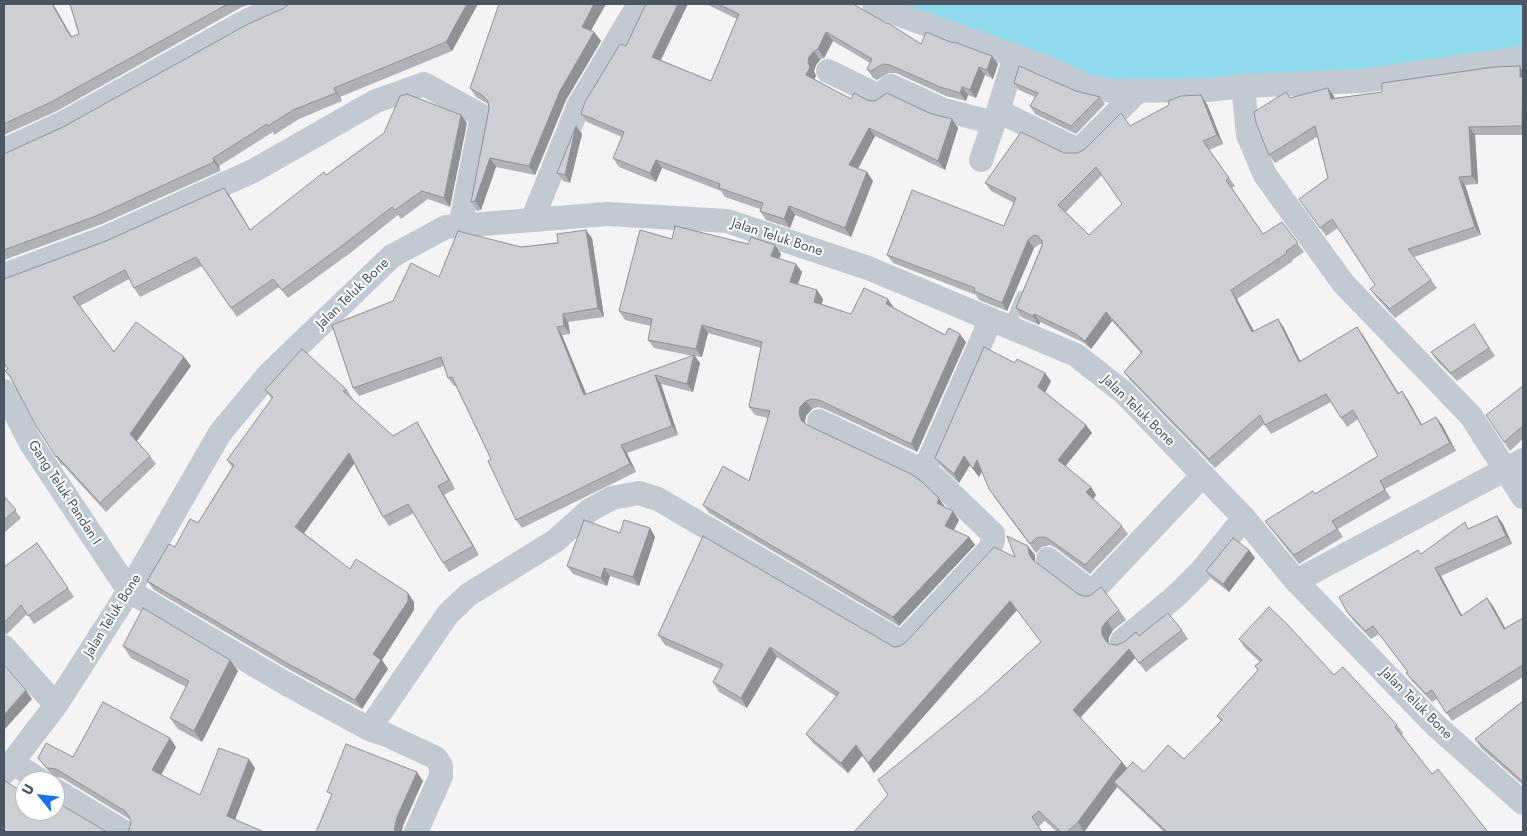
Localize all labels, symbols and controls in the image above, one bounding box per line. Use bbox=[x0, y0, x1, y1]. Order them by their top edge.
street label: Jalan Teluk Bone bbox=[729, 215, 825, 261]
street label: Jalan Teluk Bone bbox=[313, 255, 393, 333]
street label: Jalan Teluk Bone bbox=[1098, 372, 1178, 450]
street label: Gang Teluk Pandan I bbox=[24, 438, 104, 548]
street label: Jalan Teluk Bone bbox=[81, 571, 145, 661]
street label: Jalan Teluk Bone bbox=[1377, 665, 1455, 743]
north arrow bbox=[15, 771, 65, 821]
text: U bbox=[17, 780, 39, 798]

